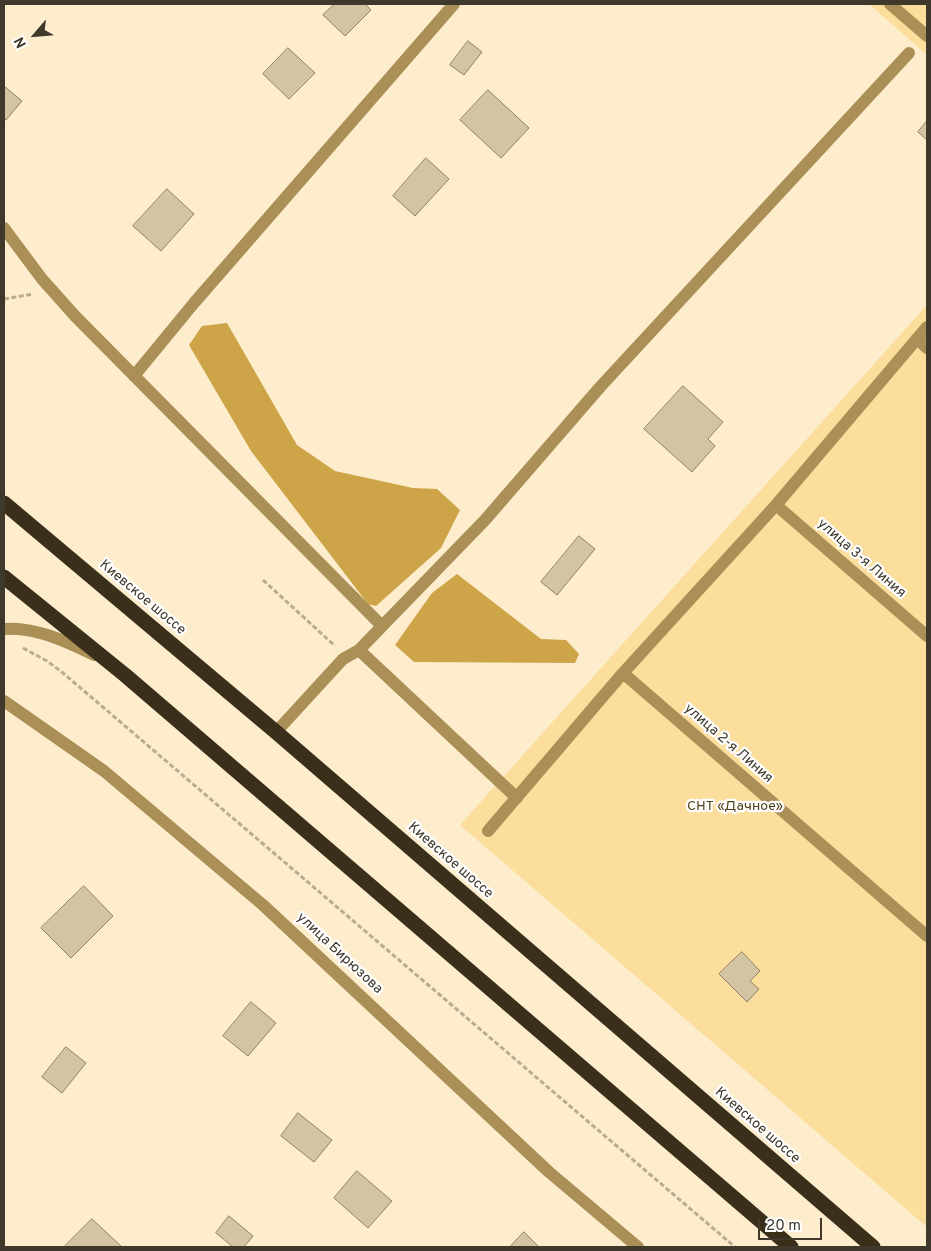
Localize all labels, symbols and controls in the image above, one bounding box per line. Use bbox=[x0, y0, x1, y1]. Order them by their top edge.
north arrow bbox=[10, 10, 60, 60]
text: N bbox=[11, 34, 31, 50]
street label: улица 3-я Линия bbox=[813, 516, 909, 602]
street label: Киевское шоссе bbox=[95, 557, 189, 639]
street label: улица 2-я Линия bbox=[680, 701, 776, 787]
park label: СНТ «Дачное» bbox=[687, 799, 783, 815]
street label: Киевское шоссе bbox=[404, 819, 496, 903]
street label: улица Бирюзова bbox=[293, 910, 385, 998]
street label: Киевское шоссе bbox=[711, 1084, 803, 1168]
scale bar bbox=[761, 1208, 825, 1240]
text: 20 m bbox=[766, 1217, 801, 1236]

